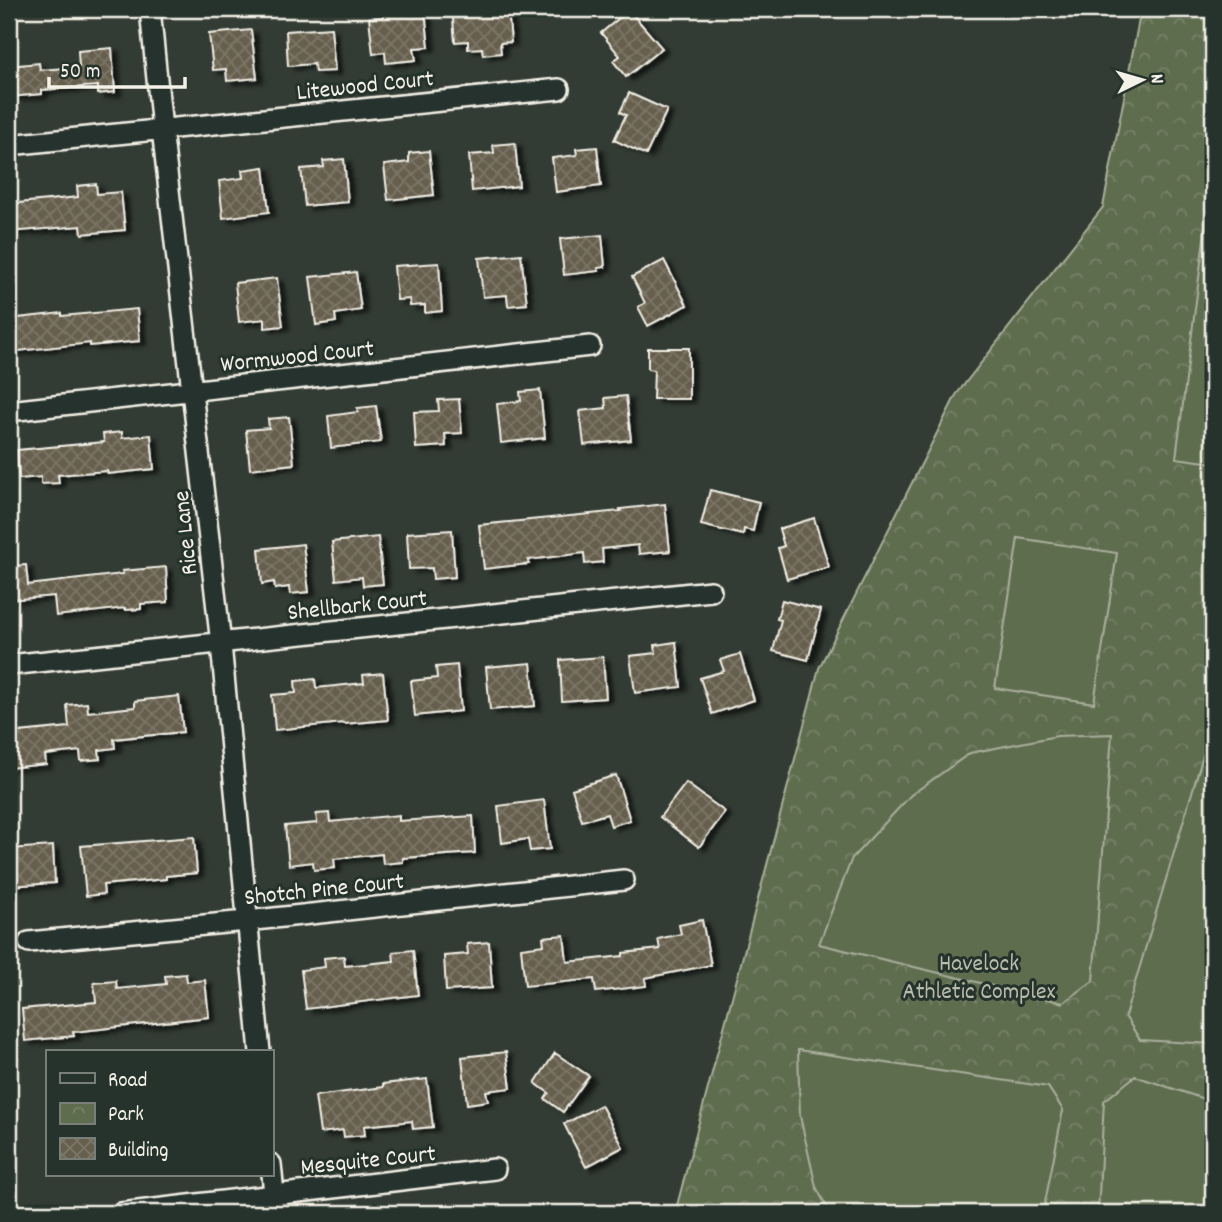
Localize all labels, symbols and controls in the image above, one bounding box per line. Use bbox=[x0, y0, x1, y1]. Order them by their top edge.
scale bar bbox=[49, 46, 186, 90]
north arrow bbox=[1106, 46, 1176, 116]
text: 50 m bbox=[60, 58, 100, 88]
street label: Litewood Court bbox=[295, 63, 436, 111]
text: N bbox=[1142, 73, 1169, 85]
street label: Wormwood Court bbox=[219, 333, 376, 383]
street label: Rice Lane bbox=[166, 489, 208, 576]
street label: Shellbark Court bbox=[286, 583, 429, 631]
street label: Shotch Pine Court bbox=[243, 866, 406, 916]
park label: Havelock Athletic Complex bbox=[903, 948, 1056, 1010]
legend bbox=[46, 1050, 273, 1176]
text: Road bbox=[108, 1067, 147, 1097]
text: Park bbox=[108, 1101, 144, 1131]
text: Building bbox=[108, 1137, 168, 1167]
street label: Mesquite Court bbox=[299, 1138, 438, 1186]

